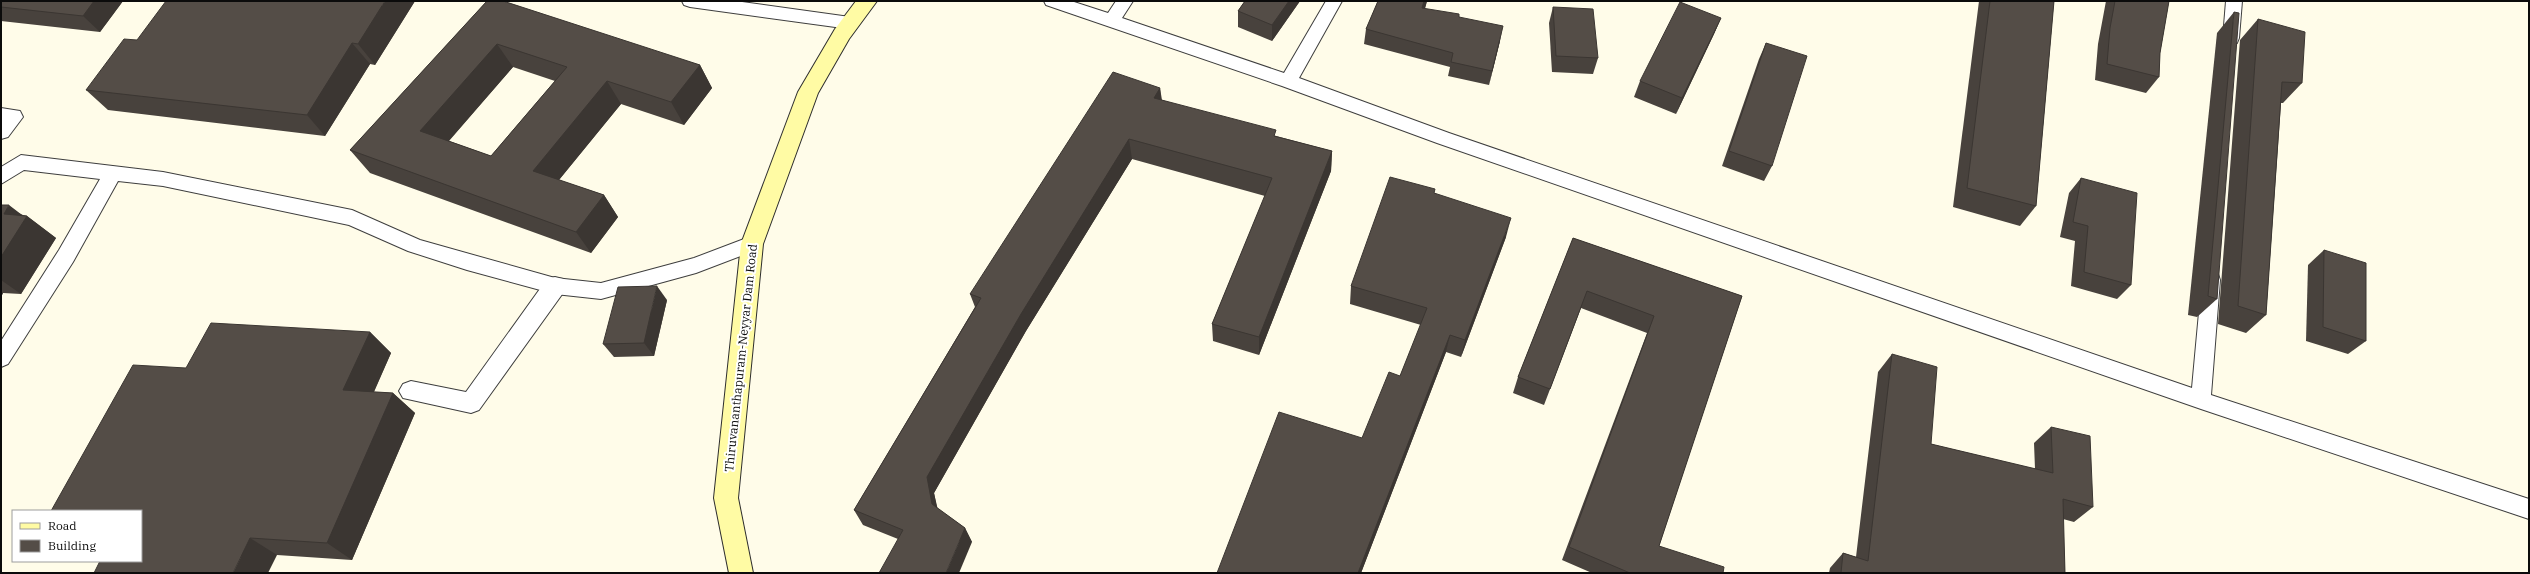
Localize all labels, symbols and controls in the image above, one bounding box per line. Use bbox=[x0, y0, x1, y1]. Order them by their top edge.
street label: Thiruvananthapuram-Neyyar Dam Road bbox=[721, 243, 760, 473]
legend bbox=[12, 510, 142, 562]
text: Road bbox=[48, 518, 77, 533]
text: Building bbox=[48, 538, 96, 553]

